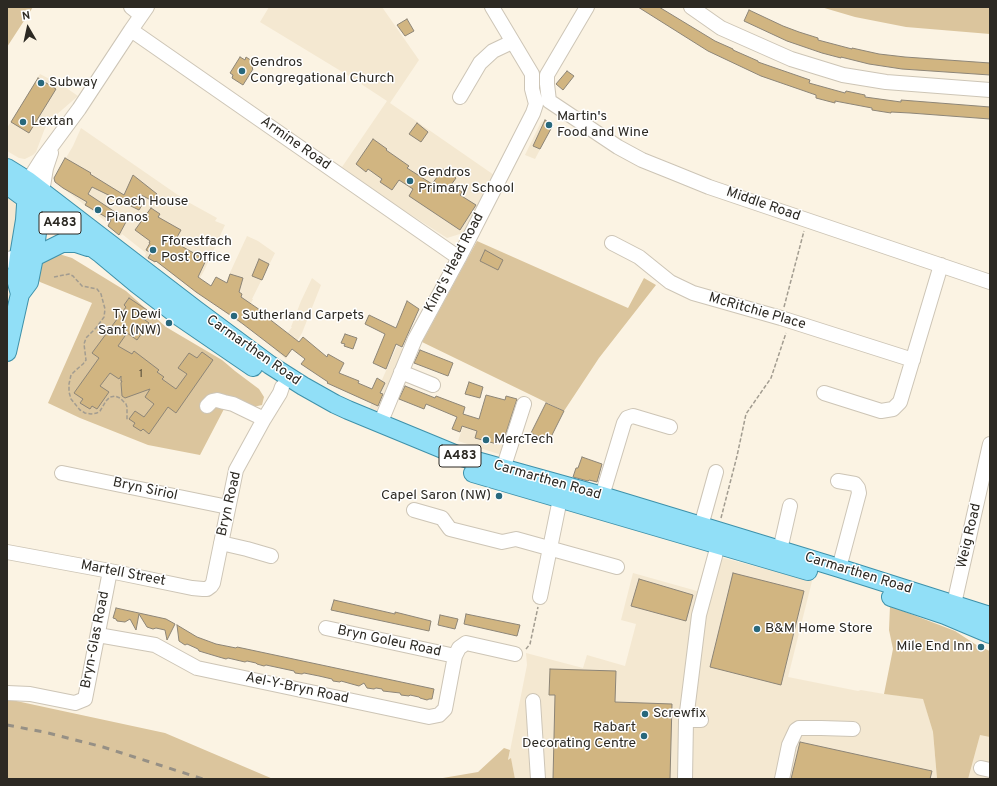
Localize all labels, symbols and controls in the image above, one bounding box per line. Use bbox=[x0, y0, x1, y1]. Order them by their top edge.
north arrow bbox=[8, 8, 48, 48]
text: N bbox=[21, 9, 31, 24]
place label: Gendros Congregational Church bbox=[250, 55, 394, 88]
marker: Gendros Congregational Church bbox=[237, 66, 247, 76]
place label: Subway bbox=[49, 75, 98, 91]
marker: Subway bbox=[36, 78, 46, 88]
place label: Martin's Food and Wine bbox=[557, 109, 649, 142]
place label: Lextan bbox=[31, 114, 74, 130]
street label: Armine Road bbox=[257, 114, 333, 174]
marker: Lextan bbox=[18, 117, 28, 127]
marker: Martin's Food and Wine bbox=[544, 120, 554, 130]
place label: Gendros Primary School bbox=[418, 165, 514, 198]
marker: Gendros Primary School bbox=[405, 176, 415, 186]
street label: Middle Road bbox=[724, 184, 802, 226]
place label: Coach House Pianos bbox=[106, 194, 188, 226]
marker: Coach House Pianos bbox=[93, 205, 103, 215]
street label: King's Head Road bbox=[422, 210, 488, 316]
road number: A483 bbox=[39, 212, 81, 234]
place label: Fforestfach Post Office bbox=[161, 234, 232, 266]
marker: Fforestfach Post Office bbox=[148, 245, 158, 255]
street label: McRitchie Place bbox=[706, 290, 808, 334]
place label: Ty Dewi Sant (NW) bbox=[98, 307, 161, 340]
place label: Sutherland Carpets bbox=[242, 308, 364, 324]
marker: Sutherland Carpets bbox=[229, 311, 239, 321]
street label: Carmarthen Road bbox=[203, 312, 303, 390]
marker: Ty Dewi Sant (NW) bbox=[164, 318, 174, 328]
house number: 1 bbox=[139, 368, 143, 382]
place label: MercTech bbox=[494, 432, 553, 448]
marker: MercTech bbox=[481, 435, 491, 445]
road number: A483 bbox=[439, 445, 481, 467]
street label: Carmarthen Road bbox=[491, 458, 603, 504]
street label: Bryn Road bbox=[214, 470, 246, 538]
street label: Bryn Siriol bbox=[111, 475, 179, 505]
place label: Capel Saron (NW) bbox=[381, 488, 491, 504]
marker: Capel Saron (NW) bbox=[494, 491, 504, 501]
street label: Weig Road bbox=[954, 502, 986, 570]
street label: Carmarthen Road bbox=[802, 550, 914, 598]
street label: Martell Street bbox=[79, 558, 167, 590]
street label: Bryn-Glas Road bbox=[78, 590, 114, 690]
place label: B&M Home Store bbox=[765, 621, 872, 637]
street label: Bryn Goleu Road bbox=[336, 623, 442, 661]
marker: B&M Home Store bbox=[752, 624, 762, 634]
place label: Mile End Inn bbox=[896, 639, 973, 655]
marker: Mile End Inn bbox=[976, 642, 986, 652]
street label: Ael-Y-Bryn Road bbox=[244, 670, 350, 708]
place label: Screwfix bbox=[653, 706, 706, 722]
marker: Screwfix bbox=[640, 709, 650, 719]
place label: Rabart Decorating Centre bbox=[522, 720, 636, 752]
marker: Rabart Decorating Centre bbox=[639, 731, 649, 741]

